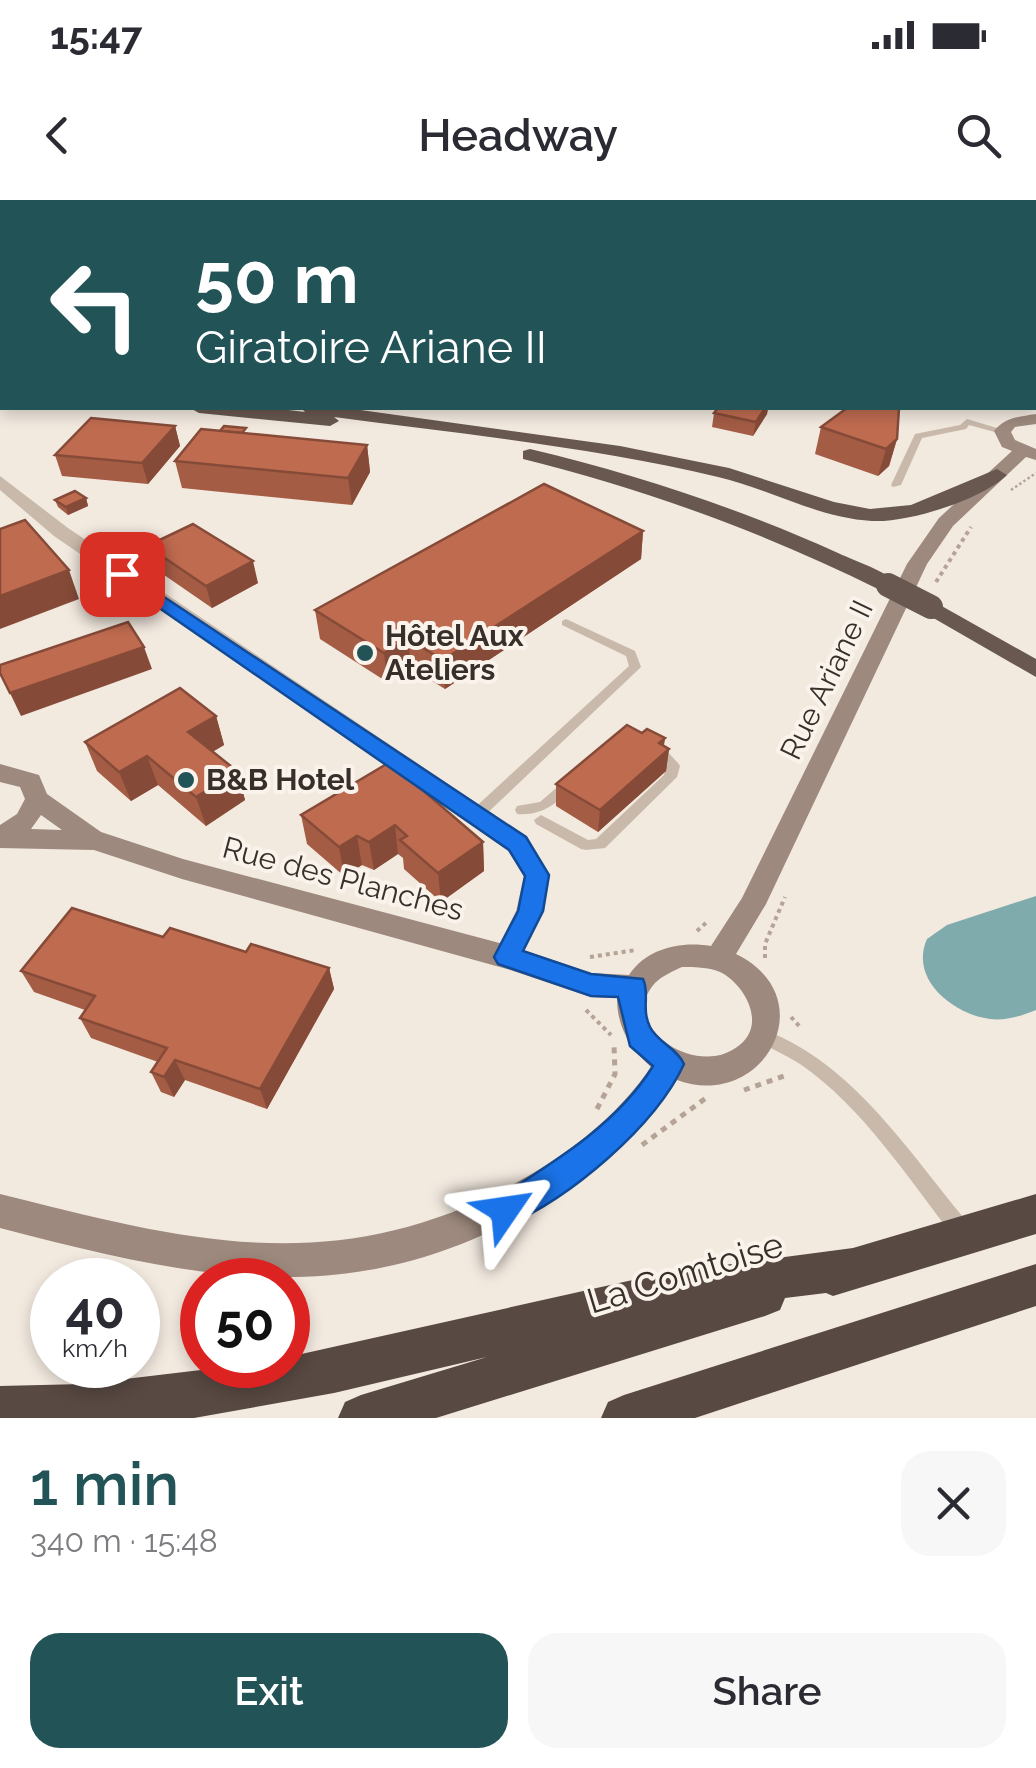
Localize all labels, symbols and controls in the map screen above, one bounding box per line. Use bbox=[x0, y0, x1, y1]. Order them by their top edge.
text: 15:47 bbox=[50, 13, 142, 58]
icon: back bbox=[30, 108, 85, 163]
icon: search bbox=[951, 108, 1006, 163]
text: Headway bbox=[418, 109, 618, 162]
text: 50 m bbox=[195, 237, 359, 319]
icon: left bbox=[30, 240, 160, 370]
text: Giratoire Ariane II bbox=[195, 321, 547, 374]
pin bbox=[80, 532, 165, 617]
icon: arrive bbox=[95, 547, 150, 602]
street label: Rue Ariane II bbox=[773, 594, 880, 765]
place label: Hôtel Aux Ateliers bbox=[385, 618, 524, 687]
marker: Hôtel Aux Ateliers bbox=[354, 642, 376, 664]
place label: B&B Hotel bbox=[206, 762, 355, 797]
marker: B&B Hotel bbox=[175, 769, 197, 791]
street label: Rue des Planches bbox=[219, 830, 467, 927]
position arrow bbox=[453, 1158, 557, 1262]
street label: La Comtoise bbox=[582, 1223, 788, 1322]
speed limit sign: 50 bbox=[180, 1258, 310, 1388]
text: 40 bbox=[65, 1281, 125, 1340]
text: km/h bbox=[62, 1333, 128, 1363]
text: 1 min bbox=[30, 1449, 179, 1519]
button: close bbox=[901, 1451, 1006, 1556]
text: 340 m · 15:48 bbox=[30, 1522, 218, 1559]
button: Exit bbox=[30, 1633, 508, 1748]
button: Share bbox=[528, 1633, 1006, 1748]

